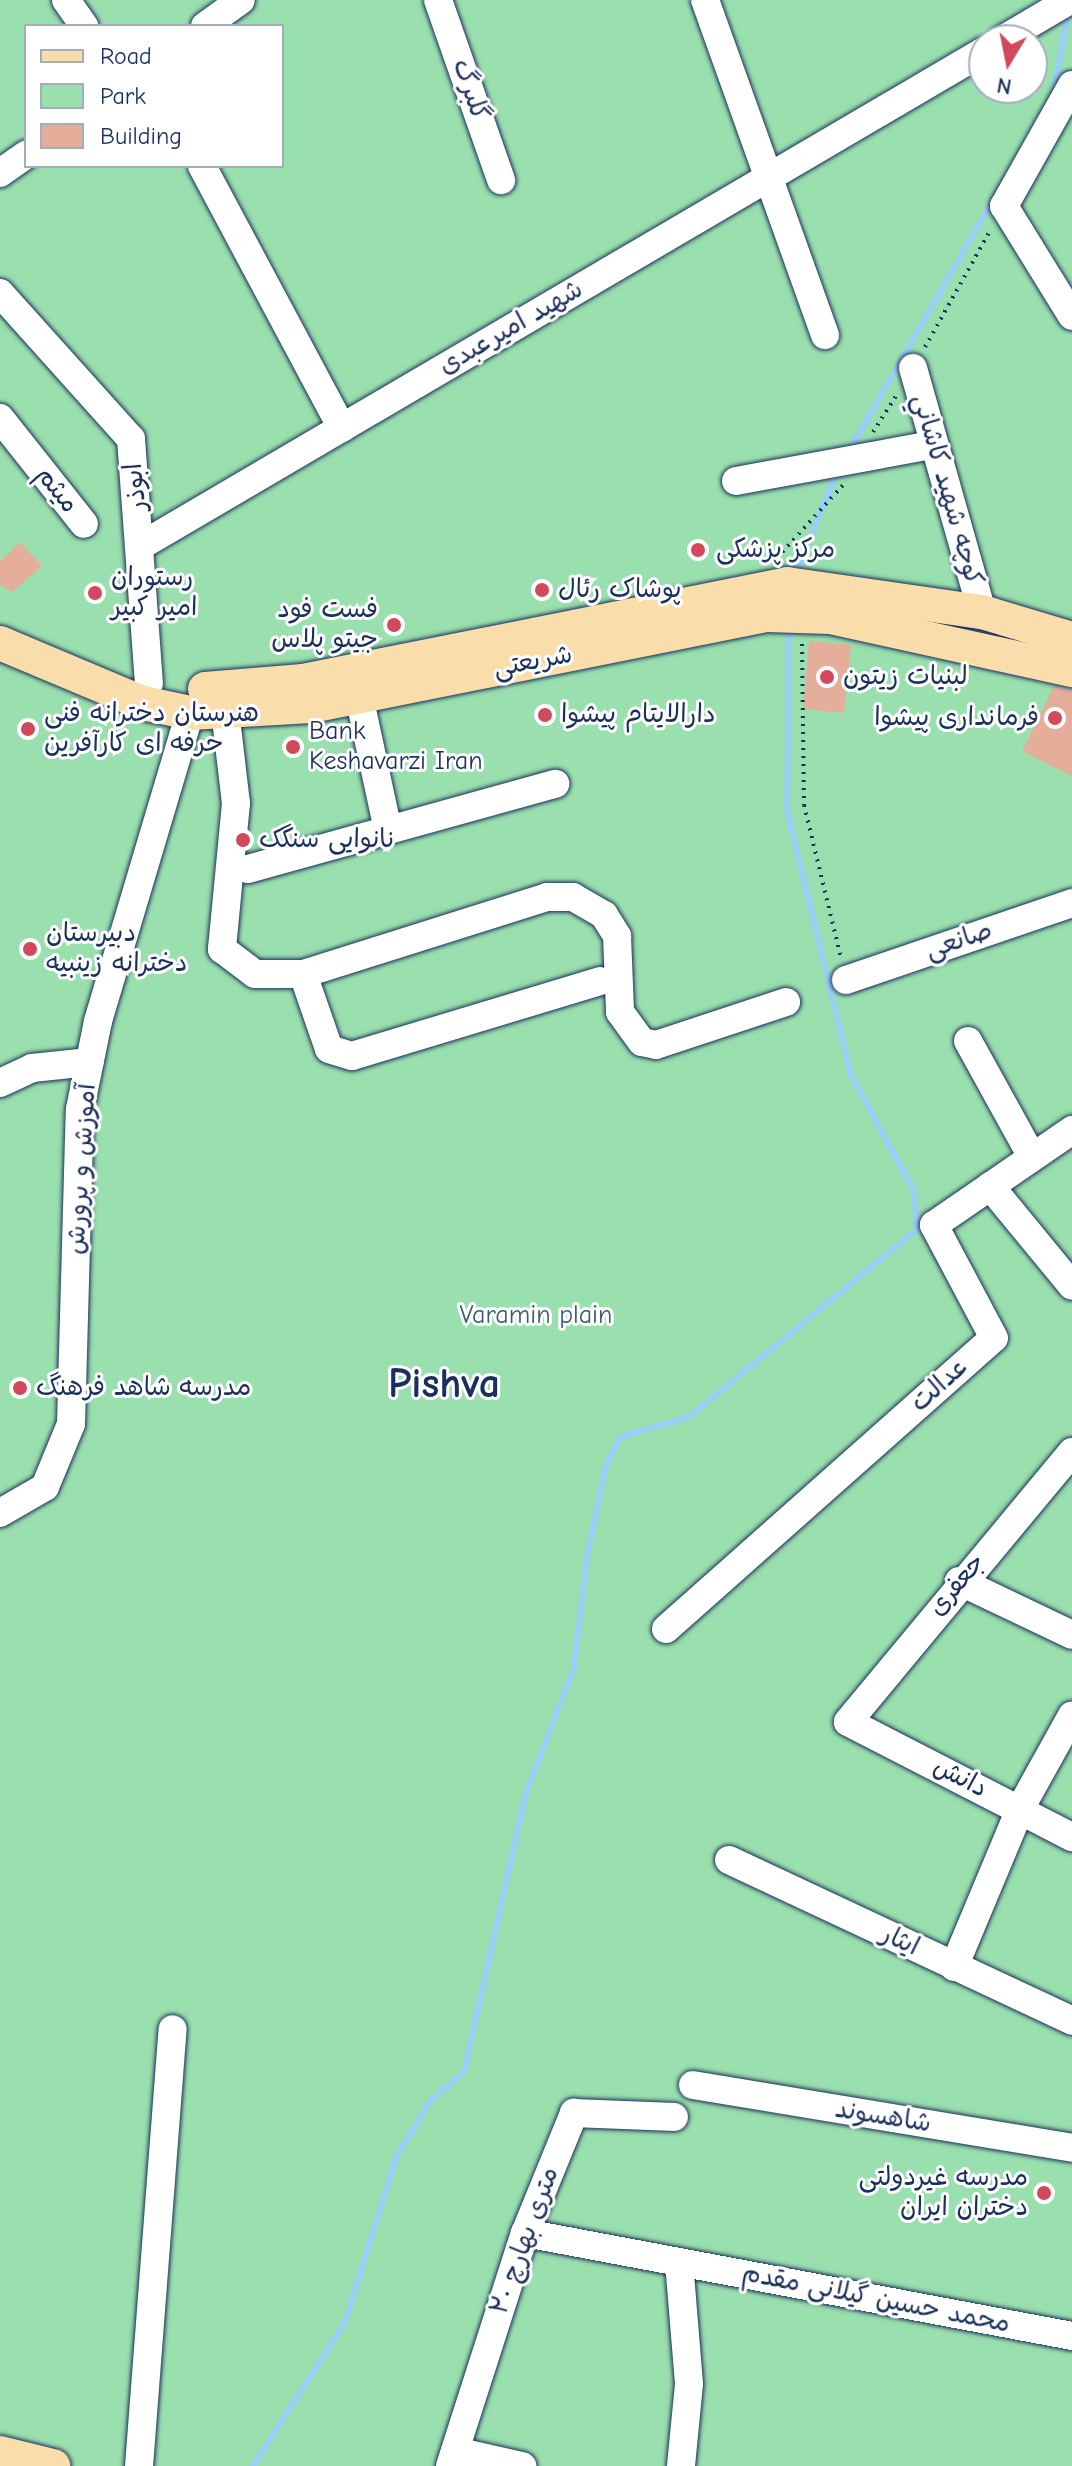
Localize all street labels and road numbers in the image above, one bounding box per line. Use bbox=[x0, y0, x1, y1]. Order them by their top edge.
street label: گلبرگ bbox=[445, 55, 495, 125]
street label: شهید امیرعبدی bbox=[433, 274, 589, 382]
street label: كوچه شهيد كاشاني bbox=[905, 391, 989, 589]
street label: میثم bbox=[29, 460, 85, 520]
street label: ابوذر bbox=[118, 461, 154, 513]
street label: شریعتی bbox=[491, 639, 575, 685]
street label: صانعی bbox=[921, 915, 997, 967]
street label: آموزش و پرورش bbox=[60, 1082, 104, 1256]
street label: عدالت bbox=[905, 1351, 975, 1419]
street label: جعفری bbox=[922, 1547, 992, 1623]
street label: دانش bbox=[928, 1751, 992, 1805]
street label: ایثار bbox=[876, 1919, 924, 1963]
street label: شاهسوند bbox=[833, 2094, 933, 2140]
street label: ۲۰ متری بهارچ bbox=[484, 2163, 566, 2319]
street label: محمد حسین گیلانی مقدم bbox=[739, 2258, 1013, 2340]

